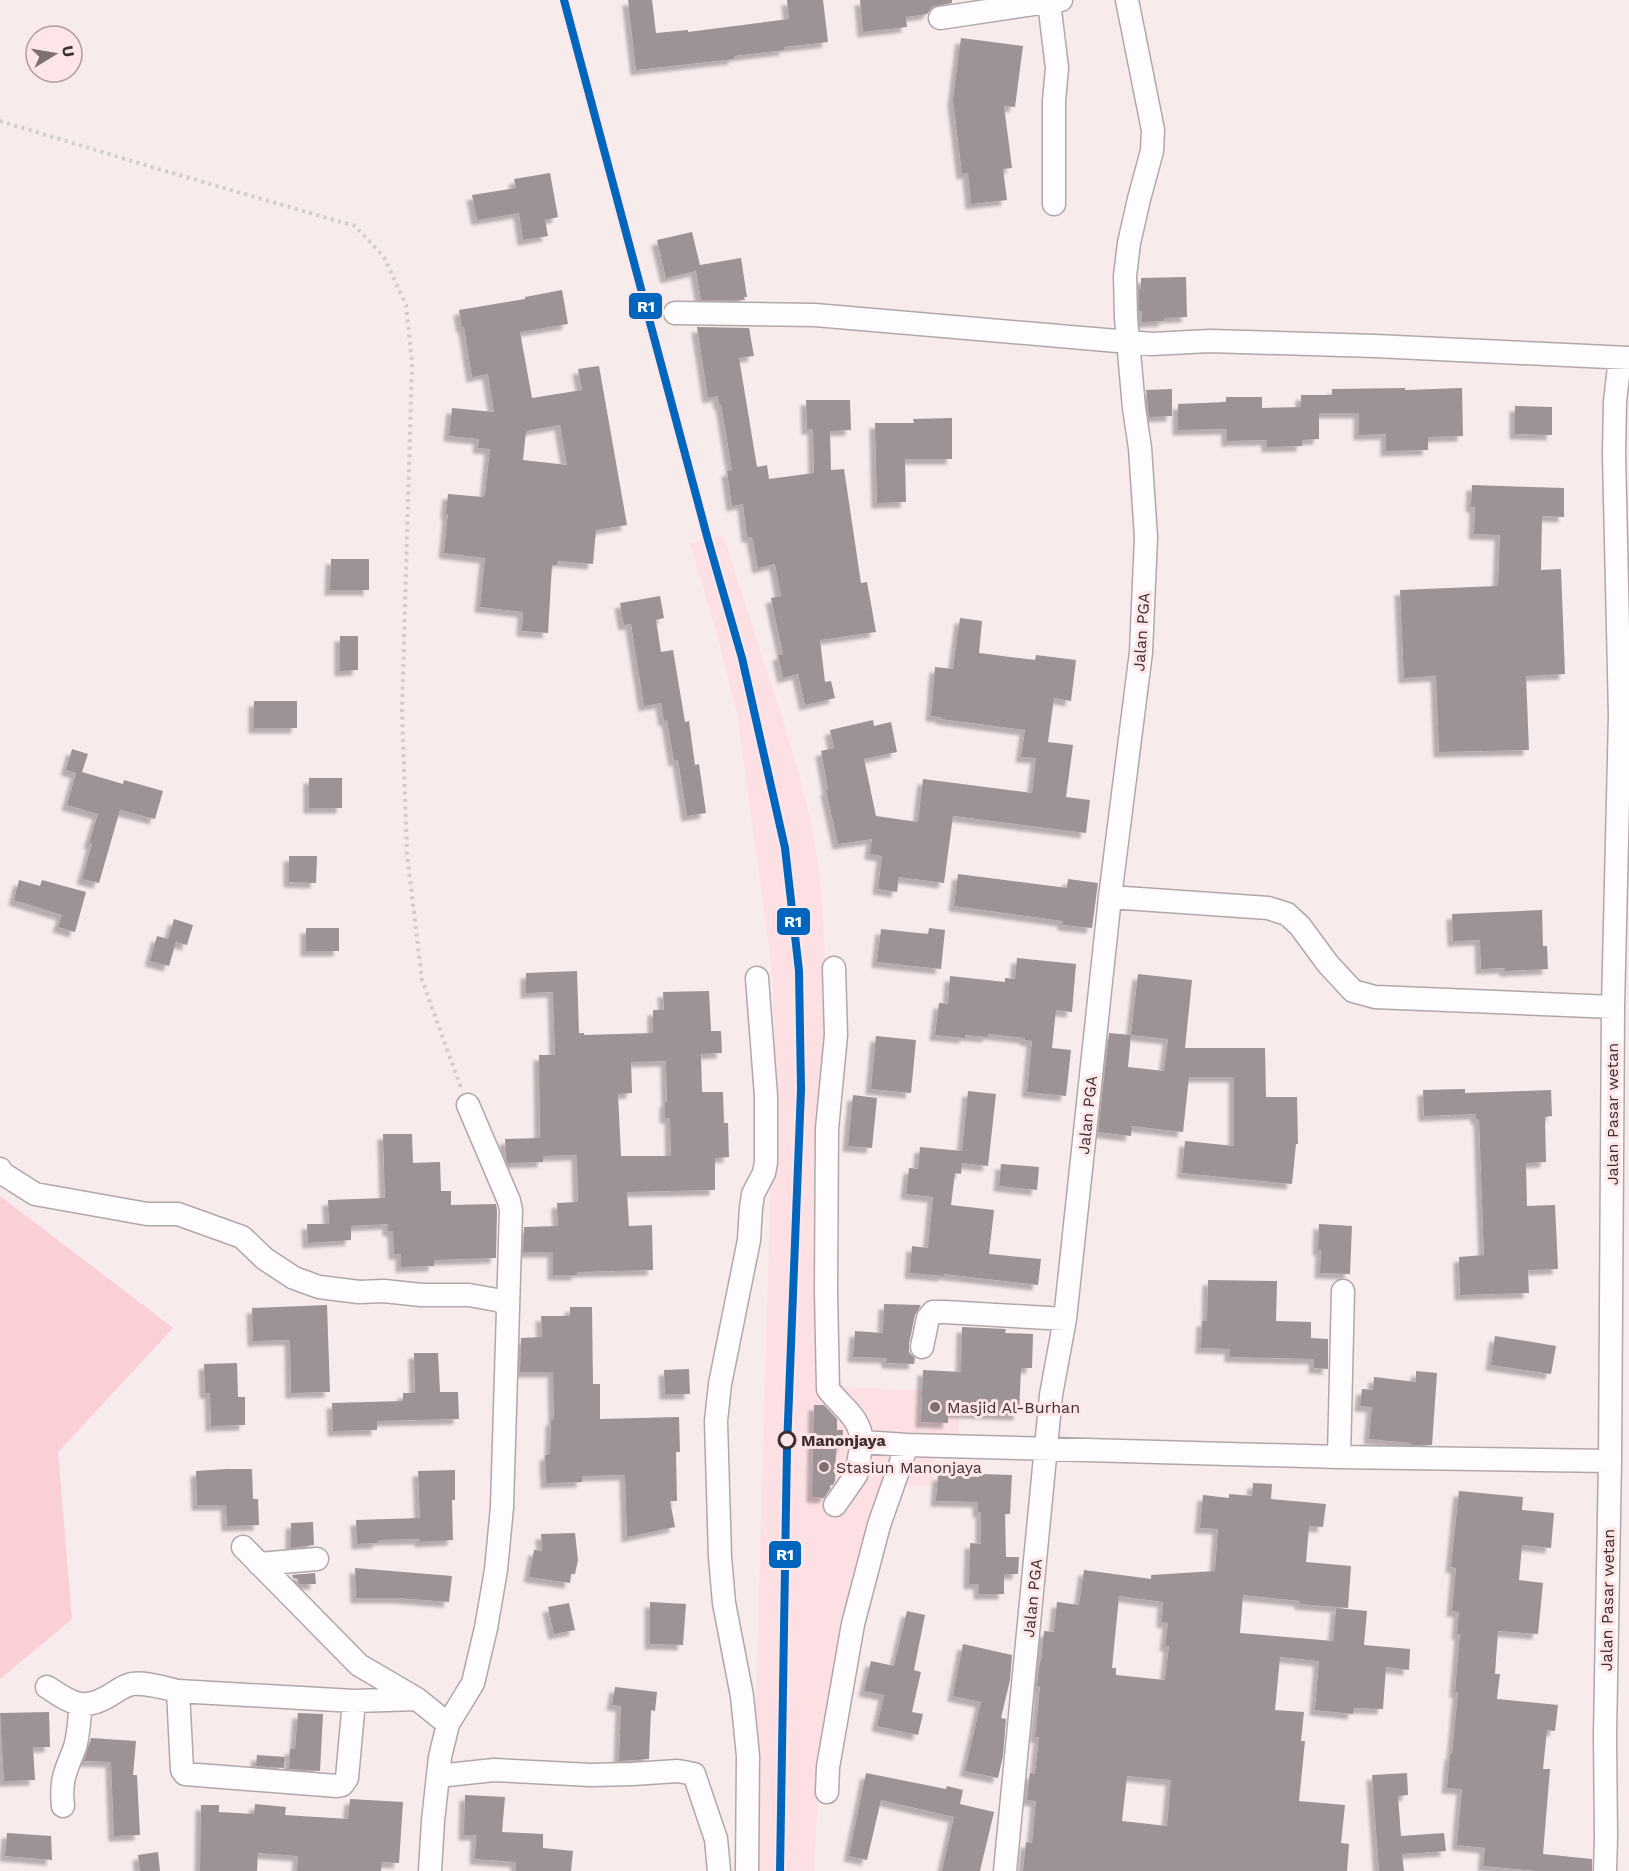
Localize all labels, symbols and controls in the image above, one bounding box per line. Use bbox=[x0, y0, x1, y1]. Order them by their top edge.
north arrow bbox=[24, 24, 84, 84]
text: U bbox=[58, 44, 79, 59]
line badge: R1 bbox=[628, 292, 663, 320]
text: R1 bbox=[637, 297, 655, 316]
street label: Jalan PGA bbox=[1129, 592, 1154, 672]
line badge: R1 bbox=[776, 907, 811, 936]
text: R1 bbox=[784, 912, 802, 931]
street label: Jalan Pasar wetan bbox=[1603, 1043, 1622, 1185]
street label: Jalan PGA bbox=[1074, 1074, 1101, 1155]
place label: Masjid Al-Burhan bbox=[947, 1398, 1080, 1417]
marker: Masjid Al-Burhan bbox=[928, 1400, 942, 1414]
marker: Manonjaya bbox=[778, 1431, 796, 1449]
place label: Manonjaya bbox=[801, 1431, 886, 1450]
place label: Stasiun Manonjaya bbox=[836, 1458, 982, 1477]
marker: Stasiun Manonjaya bbox=[817, 1460, 831, 1474]
street label: Jalan Pasar wetan bbox=[1597, 1529, 1618, 1671]
line badge: R1 bbox=[768, 1540, 802, 1569]
text: R1 bbox=[776, 1545, 794, 1564]
street label: Jalan PGA bbox=[1019, 1557, 1046, 1638]

